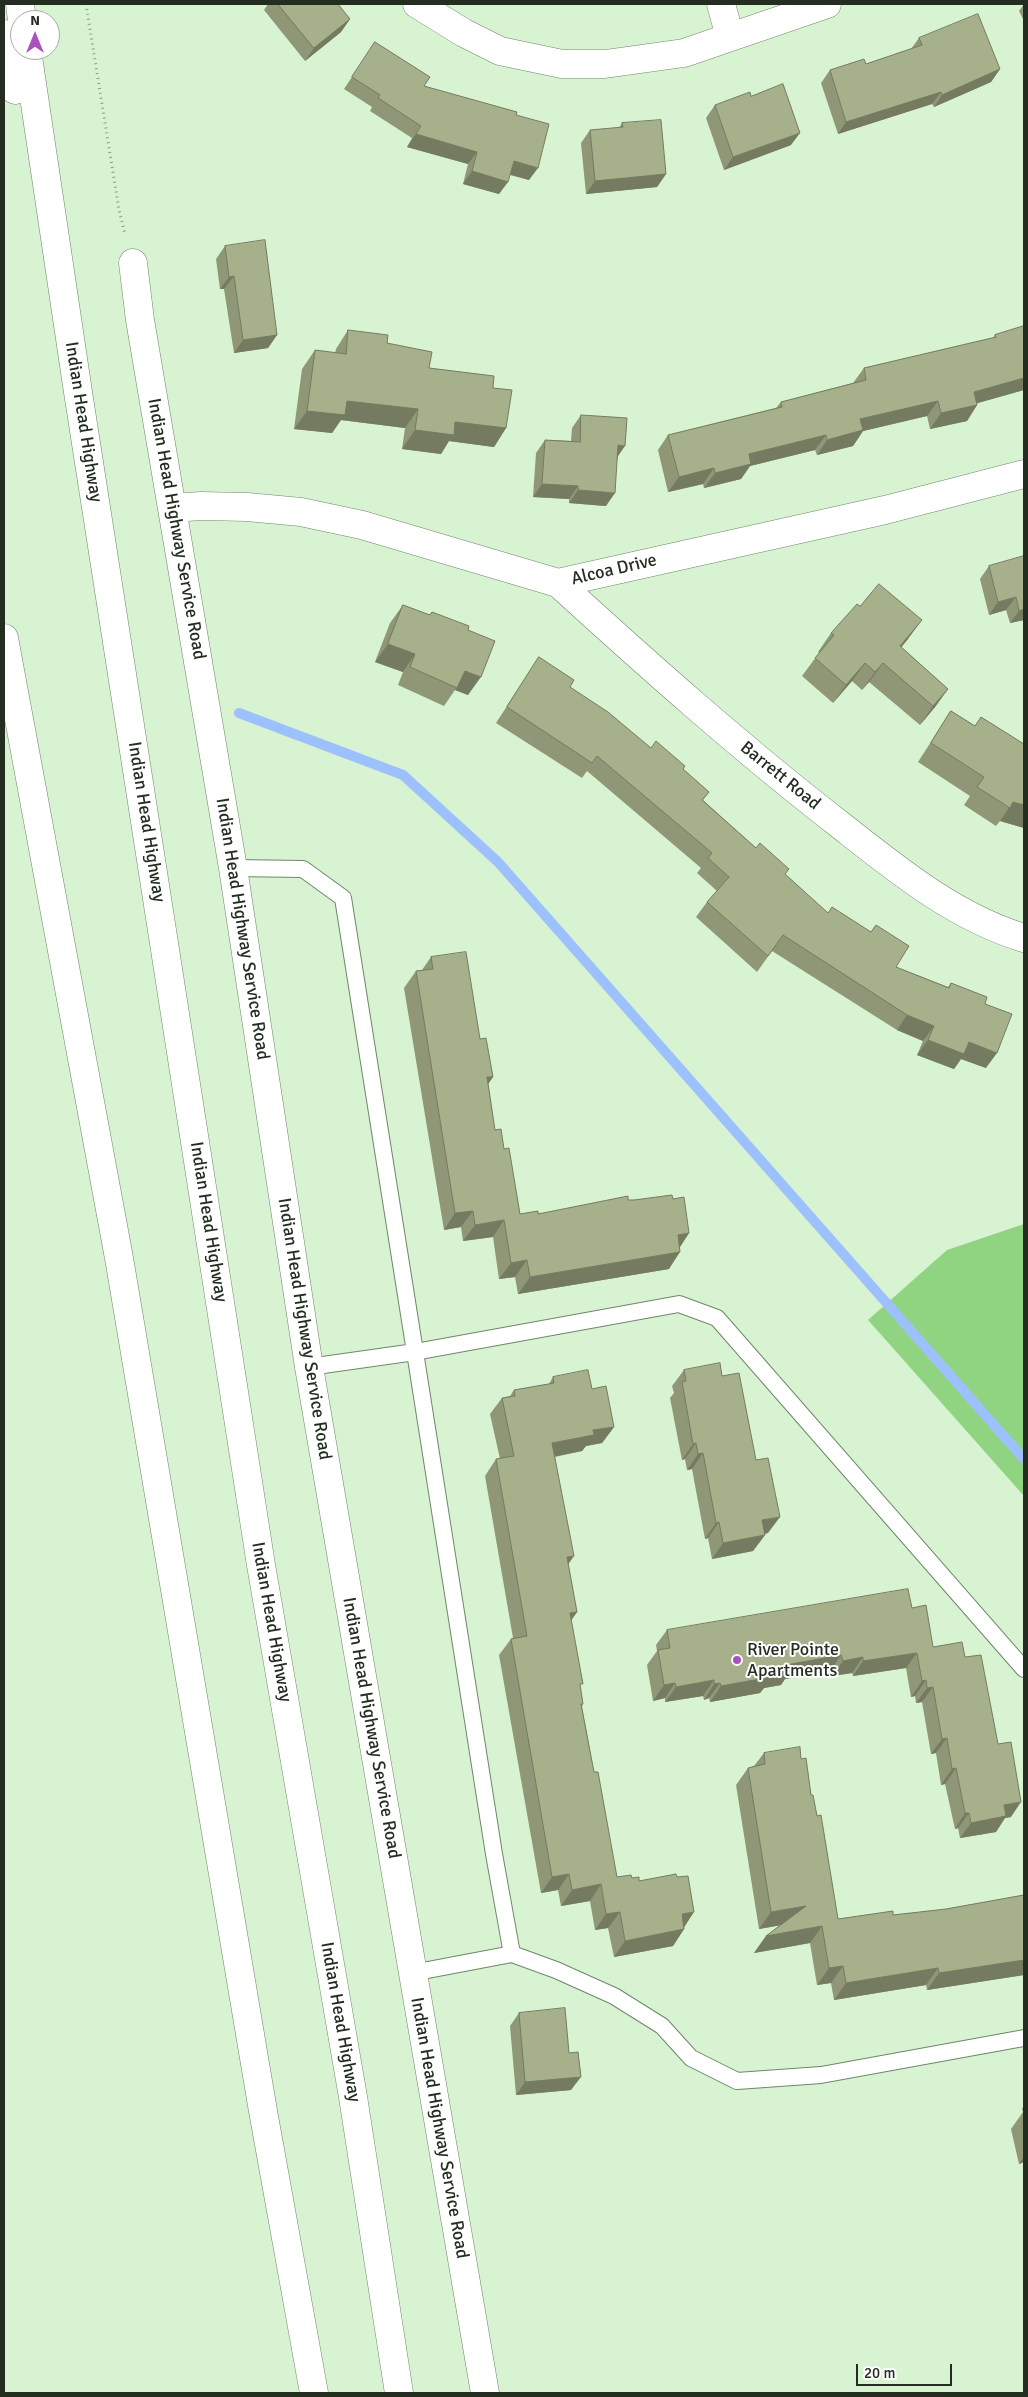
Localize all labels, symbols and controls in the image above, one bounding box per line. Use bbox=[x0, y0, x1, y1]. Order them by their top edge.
north arrow bbox=[10, 10, 60, 60]
text: N bbox=[30, 12, 40, 29]
street label: Indian Head Highway bbox=[60, 340, 106, 504]
street label: Indian Head Highway Service Road bbox=[142, 397, 210, 661]
street label: Alcoa Drive bbox=[569, 550, 659, 590]
street label: Barrett Road bbox=[736, 737, 824, 815]
street label: Indian Head Highway bbox=[123, 740, 169, 904]
street label: Indian Head Highway Service Road bbox=[211, 796, 273, 1062]
street label: Indian Head Highway bbox=[185, 1140, 231, 1304]
street label: Indian Head Highway Service Road bbox=[273, 1196, 335, 1462]
street label: Indian Head Highway bbox=[246, 1540, 296, 1704]
street label: Indian Head Highway Service Road bbox=[337, 1596, 405, 1860]
place label: River Pointe Apartments bbox=[747, 1639, 839, 1682]
marker: River Pointe Apartments bbox=[731, 1654, 743, 1666]
street label: Indian Head Highway bbox=[315, 1940, 365, 2104]
street label: Indian Head Highway Service Road bbox=[405, 1996, 473, 2260]
scale bar bbox=[858, 2354, 954, 2386]
text: 20 m bbox=[864, 2364, 895, 2382]

